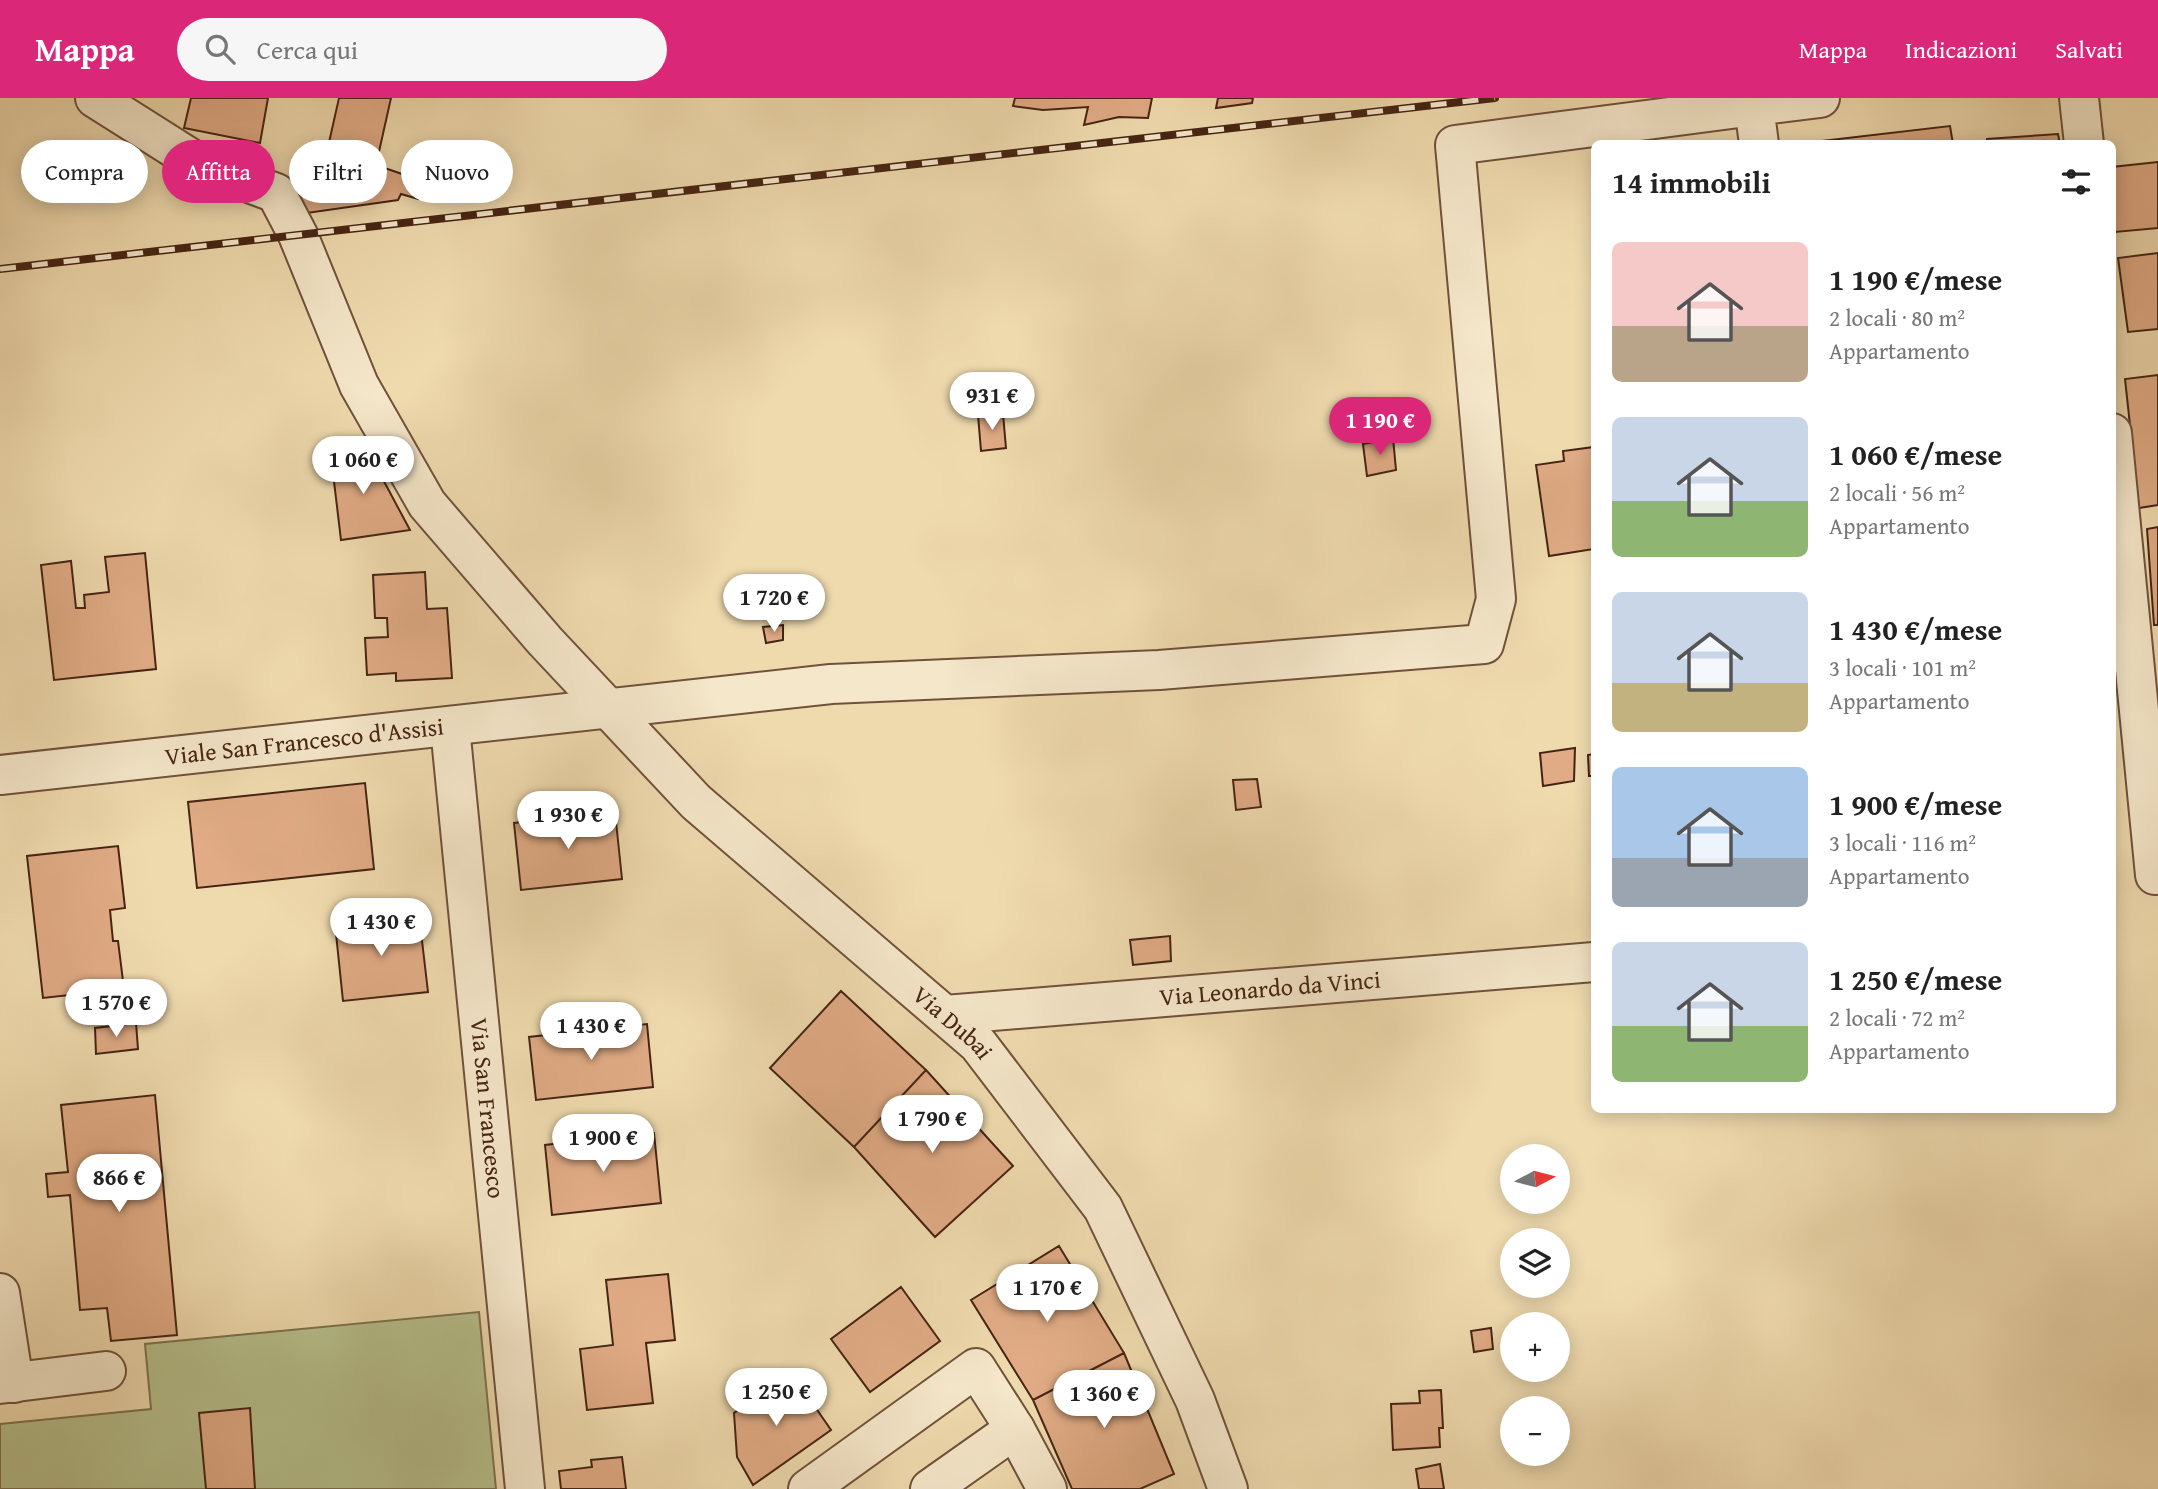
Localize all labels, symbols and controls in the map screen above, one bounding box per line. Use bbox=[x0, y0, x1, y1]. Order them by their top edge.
search box bbox=[177, 18, 667, 81]
text: Mappa bbox=[35, 25, 135, 73]
icon: search bbox=[201, 30, 239, 68]
text: Cerca qui bbox=[257, 30, 358, 69]
text: Mappa bbox=[1799, 32, 1867, 67]
text: Indicazioni bbox=[1905, 32, 2017, 67]
text: Salvati bbox=[2055, 32, 2123, 67]
chip: Compra bbox=[21, 140, 148, 203]
chip: Affitta bbox=[162, 140, 275, 203]
chip: Filtri bbox=[289, 140, 387, 203]
chip: Nuovo bbox=[401, 140, 513, 203]
text: 14 immobili bbox=[1612, 160, 1771, 204]
icon: filters bbox=[2057, 163, 2095, 201]
text: 1 190 €/mese bbox=[1829, 257, 2002, 301]
icon: home bbox=[1668, 270, 1752, 354]
text: 2 locali · 80 m² bbox=[1829, 301, 1965, 334]
text: Appartamento bbox=[1829, 334, 1969, 367]
pin: 931 € bbox=[943, 372, 1041, 432]
text: 931 € bbox=[966, 378, 1018, 411]
pin: 1 190 € bbox=[1315, 398, 1445, 457]
text: 1 190 € bbox=[1345, 403, 1415, 436]
text: 1 060 €/mese bbox=[1829, 432, 2002, 476]
pin: 1 060 € bbox=[298, 436, 428, 496]
text: 1 060 € bbox=[328, 442, 398, 475]
icon: home bbox=[1668, 445, 1752, 529]
text: 2 locali · 56 m² bbox=[1829, 476, 1965, 509]
text: Appartamento bbox=[1829, 509, 1969, 542]
pin: 1 720 € bbox=[709, 574, 839, 634]
text: 1 720 € bbox=[739, 580, 809, 613]
text: 1 430 €/mese bbox=[1829, 607, 2002, 651]
icon: home bbox=[1668, 620, 1752, 704]
text: 3 locali · 101 m² bbox=[1829, 651, 1976, 684]
text: Appartamento bbox=[1829, 684, 1969, 717]
street label: Viale San Francesco d'Assisi bbox=[163, 709, 446, 774]
text: 1 900 €/mese bbox=[1829, 782, 2002, 826]
pin: 1 930 € bbox=[503, 792, 633, 851]
icon: home bbox=[1668, 795, 1752, 879]
text: 1 930 € bbox=[533, 797, 603, 830]
text: 3 locali · 116 m² bbox=[1829, 826, 1976, 859]
text: Appartamento bbox=[1829, 859, 1969, 892]
pin: 1 430 € bbox=[316, 898, 446, 958]
text: 1 430 € bbox=[346, 904, 416, 937]
text: 1 250 €/mese bbox=[1829, 957, 2002, 1001]
street label: Via Leonardo da Vinci bbox=[1158, 961, 1382, 1014]
icon: home bbox=[1668, 970, 1752, 1054]
street label: Via Dubai bbox=[905, 977, 1002, 1067]
pin: 1 570 € bbox=[51, 979, 181, 1039]
text: 1 570 € bbox=[81, 985, 151, 1018]
text: 2 locali · 72 m² bbox=[1829, 1001, 1965, 1034]
pin: 1 430 € bbox=[526, 1002, 656, 1062]
text: 1 430 € bbox=[556, 1008, 626, 1041]
street label: Via San Francesco bbox=[462, 1016, 514, 1200]
text: Appartamento bbox=[1829, 1034, 1969, 1067]
pin: 1 790 € bbox=[867, 1096, 997, 1155]
text: 1 790 € bbox=[897, 1101, 967, 1134]
pin: 1 900 € bbox=[538, 1114, 668, 1174]
text: 1 900 € bbox=[568, 1120, 638, 1153]
north arrow bbox=[1500, 1144, 1570, 1214]
map controls bbox=[1500, 1144, 1570, 1466]
pin: 866 € bbox=[70, 1154, 168, 1214]
text: 866 € bbox=[93, 1160, 145, 1193]
button: layers bbox=[1500, 1228, 1570, 1298]
pin: 1 170 € bbox=[982, 1264, 1112, 1324]
text: 1 170 € bbox=[1012, 1270, 1082, 1303]
button: + bbox=[1500, 1312, 1570, 1382]
pin: 1 250 € bbox=[711, 1368, 841, 1428]
pin: 1 360 € bbox=[1039, 1370, 1169, 1430]
text: 1 250 € bbox=[741, 1374, 811, 1407]
text: 1 360 € bbox=[1069, 1376, 1139, 1409]
button: − bbox=[1500, 1396, 1570, 1466]

